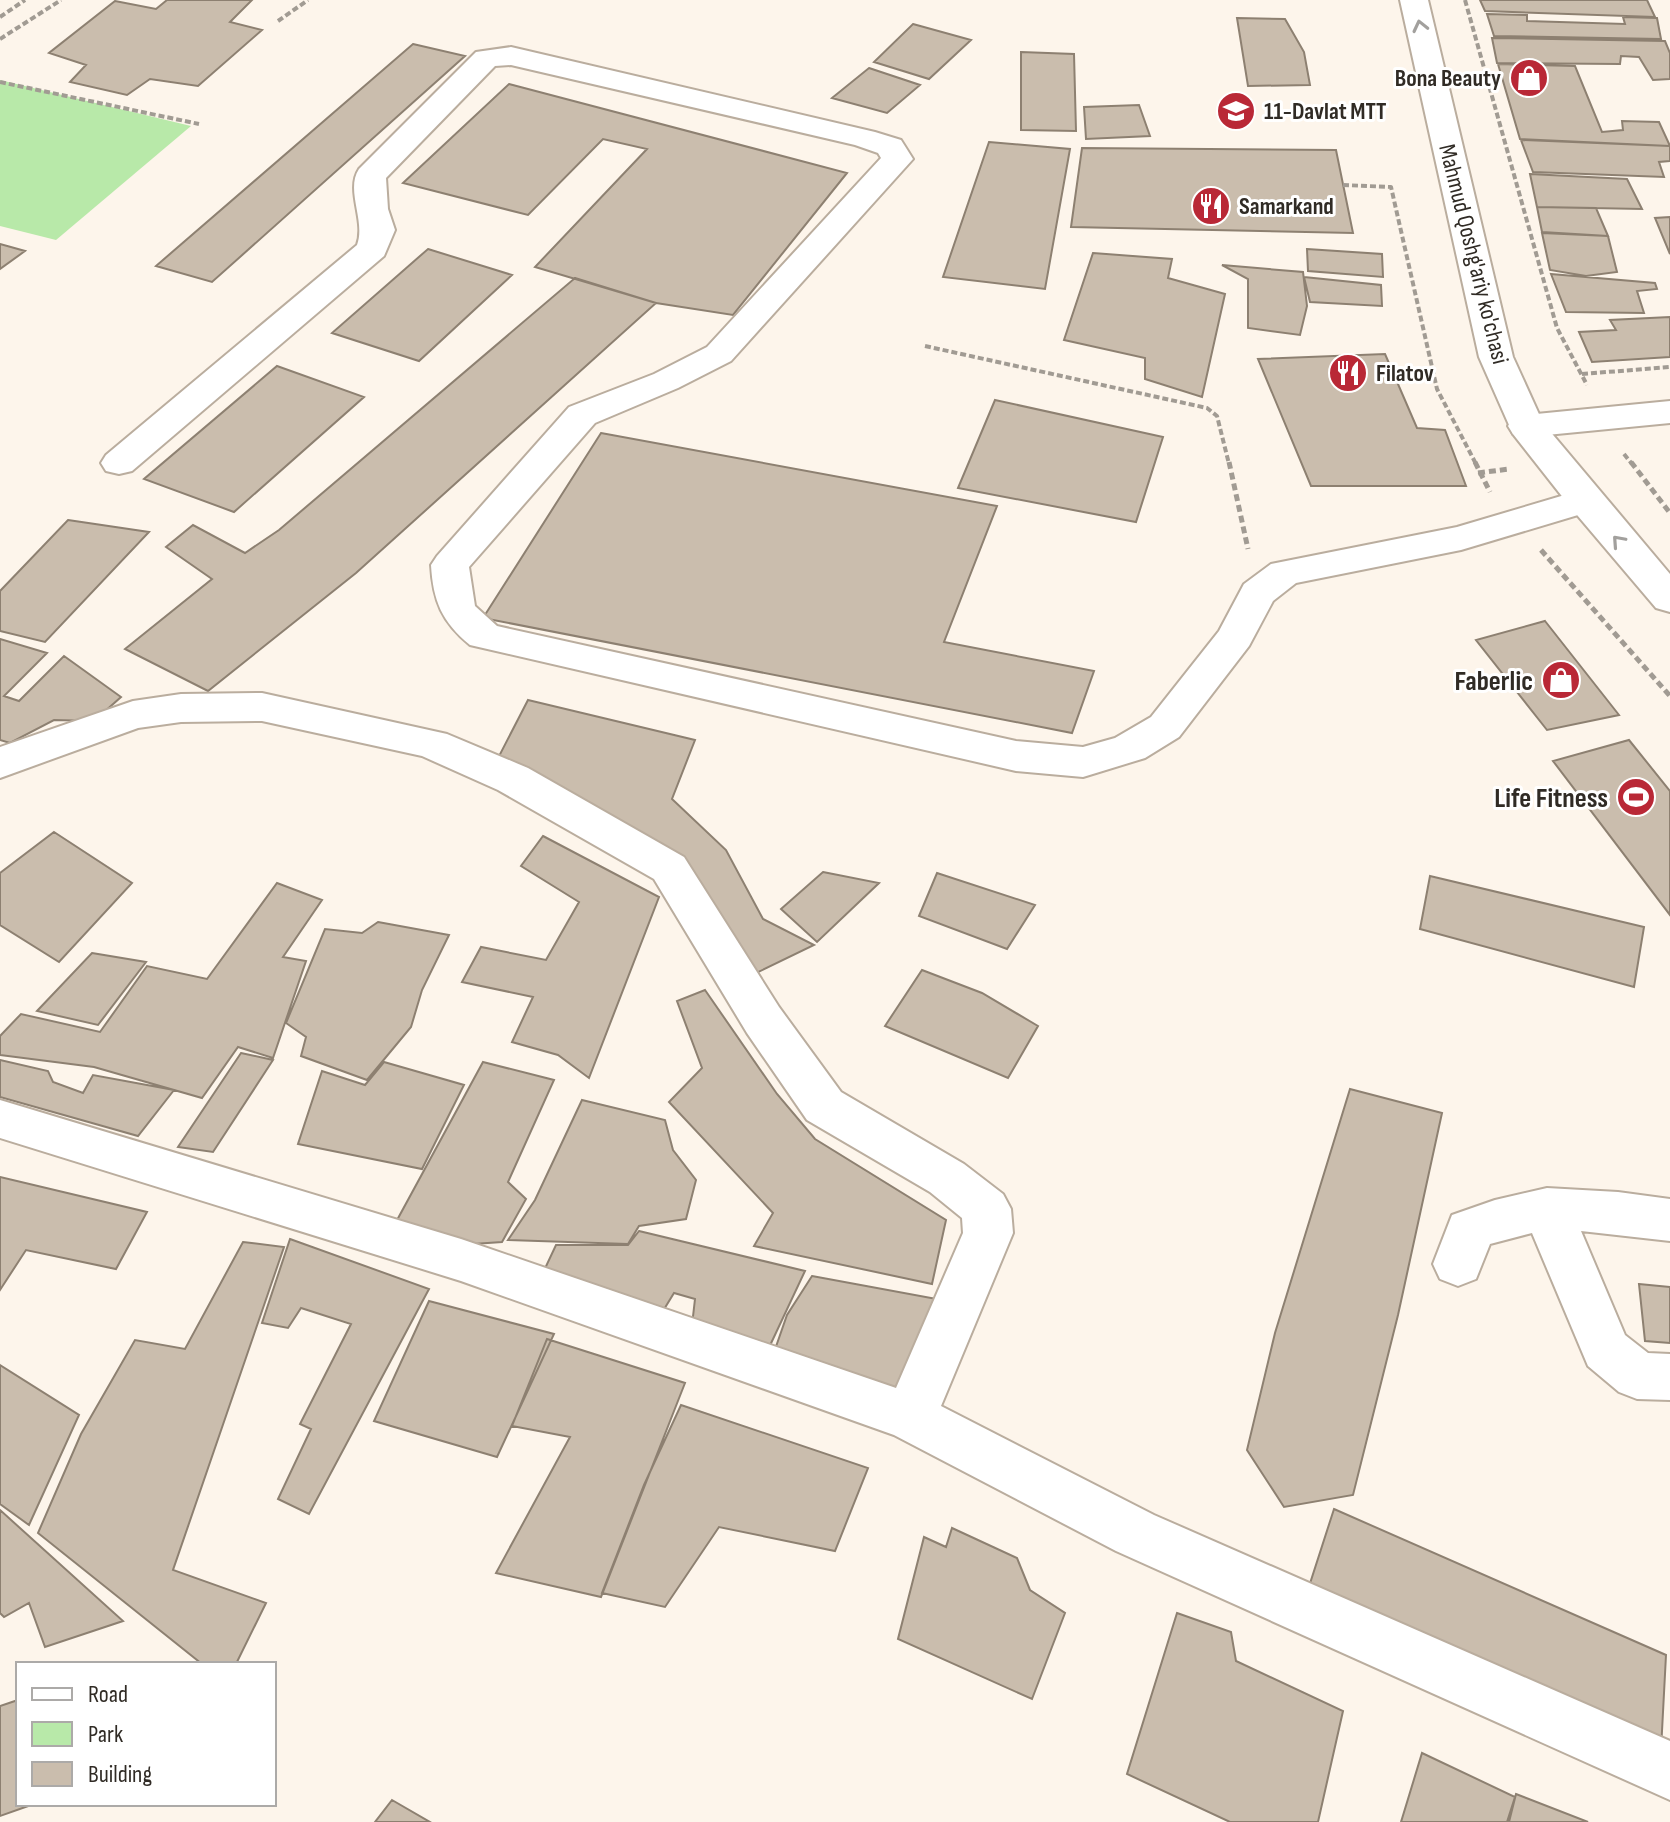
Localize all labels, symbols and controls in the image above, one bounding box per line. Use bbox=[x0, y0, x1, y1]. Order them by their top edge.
one-way arrow bbox=[1412, 20, 1429, 34]
shop icon: Bona Beauty bbox=[1508, 57, 1550, 99]
place label: Bona Beauty bbox=[1395, 64, 1501, 93]
school or university icon: 11-Davlat MTT bbox=[1215, 90, 1257, 132]
place label: 11-Davlat MTT bbox=[1264, 97, 1387, 126]
street label: Mahmud Qoshg'ariy ko'chasi bbox=[1432, 141, 1515, 367]
restaurant icon: Samarkand bbox=[1190, 185, 1232, 227]
place label: Samarkand bbox=[1239, 192, 1334, 221]
restaurant icon: Filatov bbox=[1327, 352, 1369, 394]
place label: Filatov bbox=[1376, 359, 1434, 388]
one-way arrow bbox=[1614, 535, 1628, 550]
shop icon: Faberlic bbox=[1540, 659, 1582, 701]
place label: Faberlic bbox=[1455, 665, 1533, 698]
sports icon: Life Fitness bbox=[1615, 776, 1657, 818]
place label: Life Fitness bbox=[1494, 782, 1608, 815]
legend bbox=[16, 1662, 276, 1806]
text: Road bbox=[88, 1680, 128, 1709]
text: Park bbox=[88, 1720, 123, 1749]
text: Building bbox=[88, 1760, 152, 1789]

